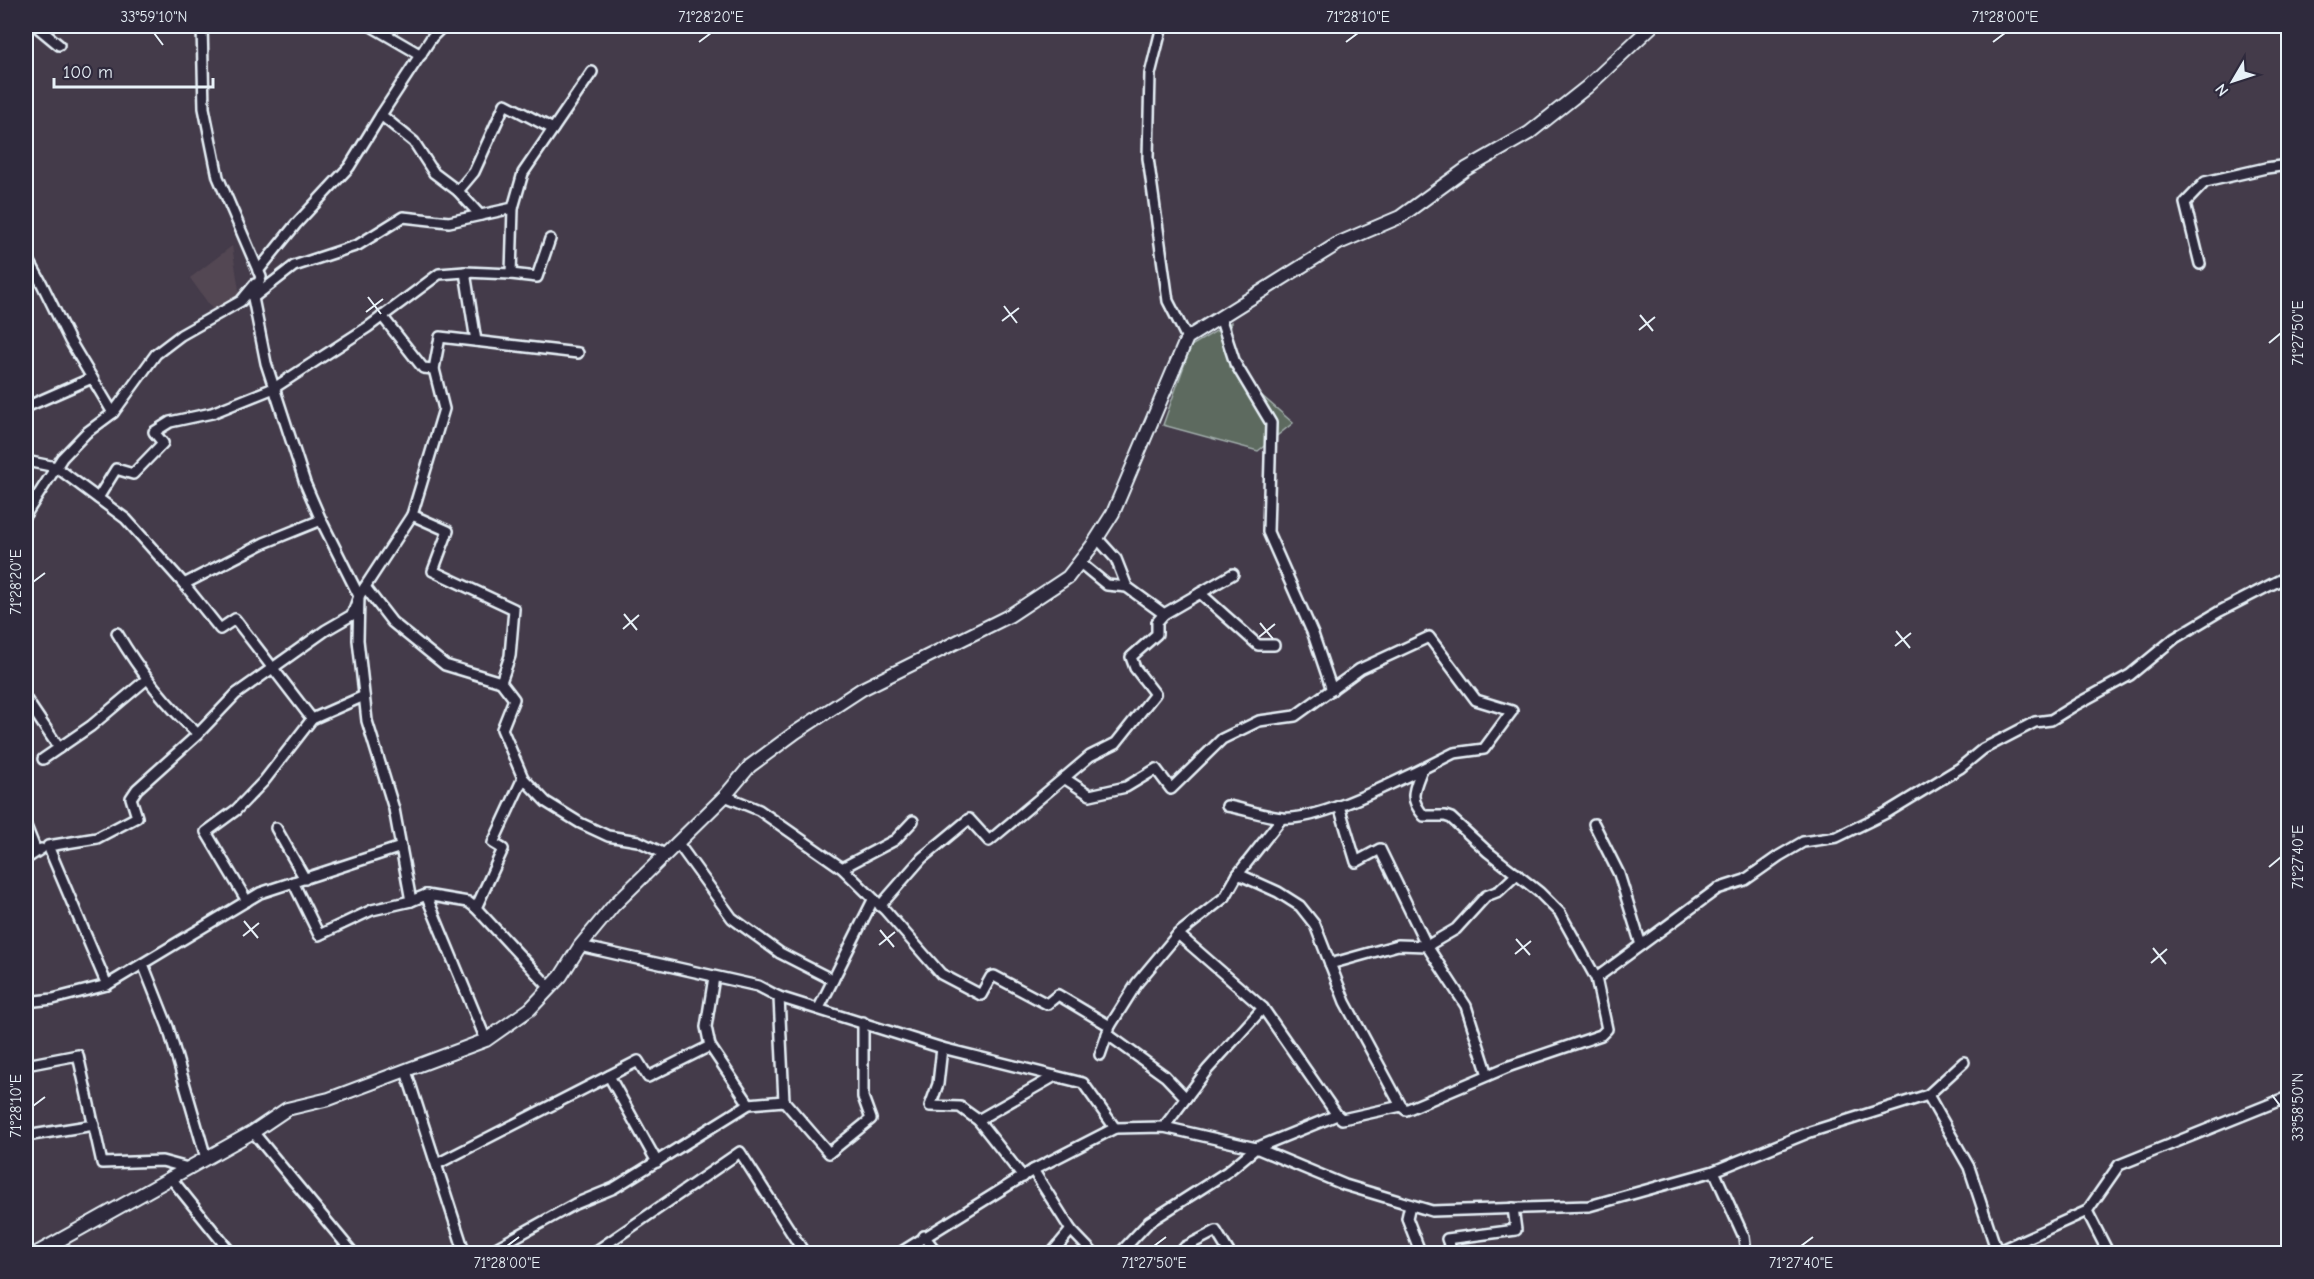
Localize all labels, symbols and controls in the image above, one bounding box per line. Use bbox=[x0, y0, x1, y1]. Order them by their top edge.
text: 33°59'10"N bbox=[121, 8, 188, 26]
text: 71°28'20"E bbox=[678, 8, 744, 26]
text: 71°28'10"E bbox=[1326, 8, 1390, 26]
text: 71°28'00"E bbox=[1972, 8, 2038, 26]
scale bar bbox=[54, 51, 213, 89]
north arrow bbox=[2203, 51, 2263, 111]
text: 100 m bbox=[63, 62, 113, 83]
text: N bbox=[2212, 80, 2232, 100]
text: 71°27'50"E bbox=[2289, 300, 2307, 366]
text: 71°28'20"E bbox=[7, 549, 25, 615]
text: 71°27'40"E bbox=[2289, 825, 2307, 889]
text: 33°58'50"N bbox=[2289, 1073, 2307, 1141]
text: 71°28'10"E bbox=[7, 1074, 25, 1138]
text: 71°28'00"E bbox=[474, 1254, 540, 1272]
text: 71°27'50"E bbox=[1121, 1254, 1187, 1272]
text: 71°27'40"E bbox=[1769, 1254, 1833, 1272]

